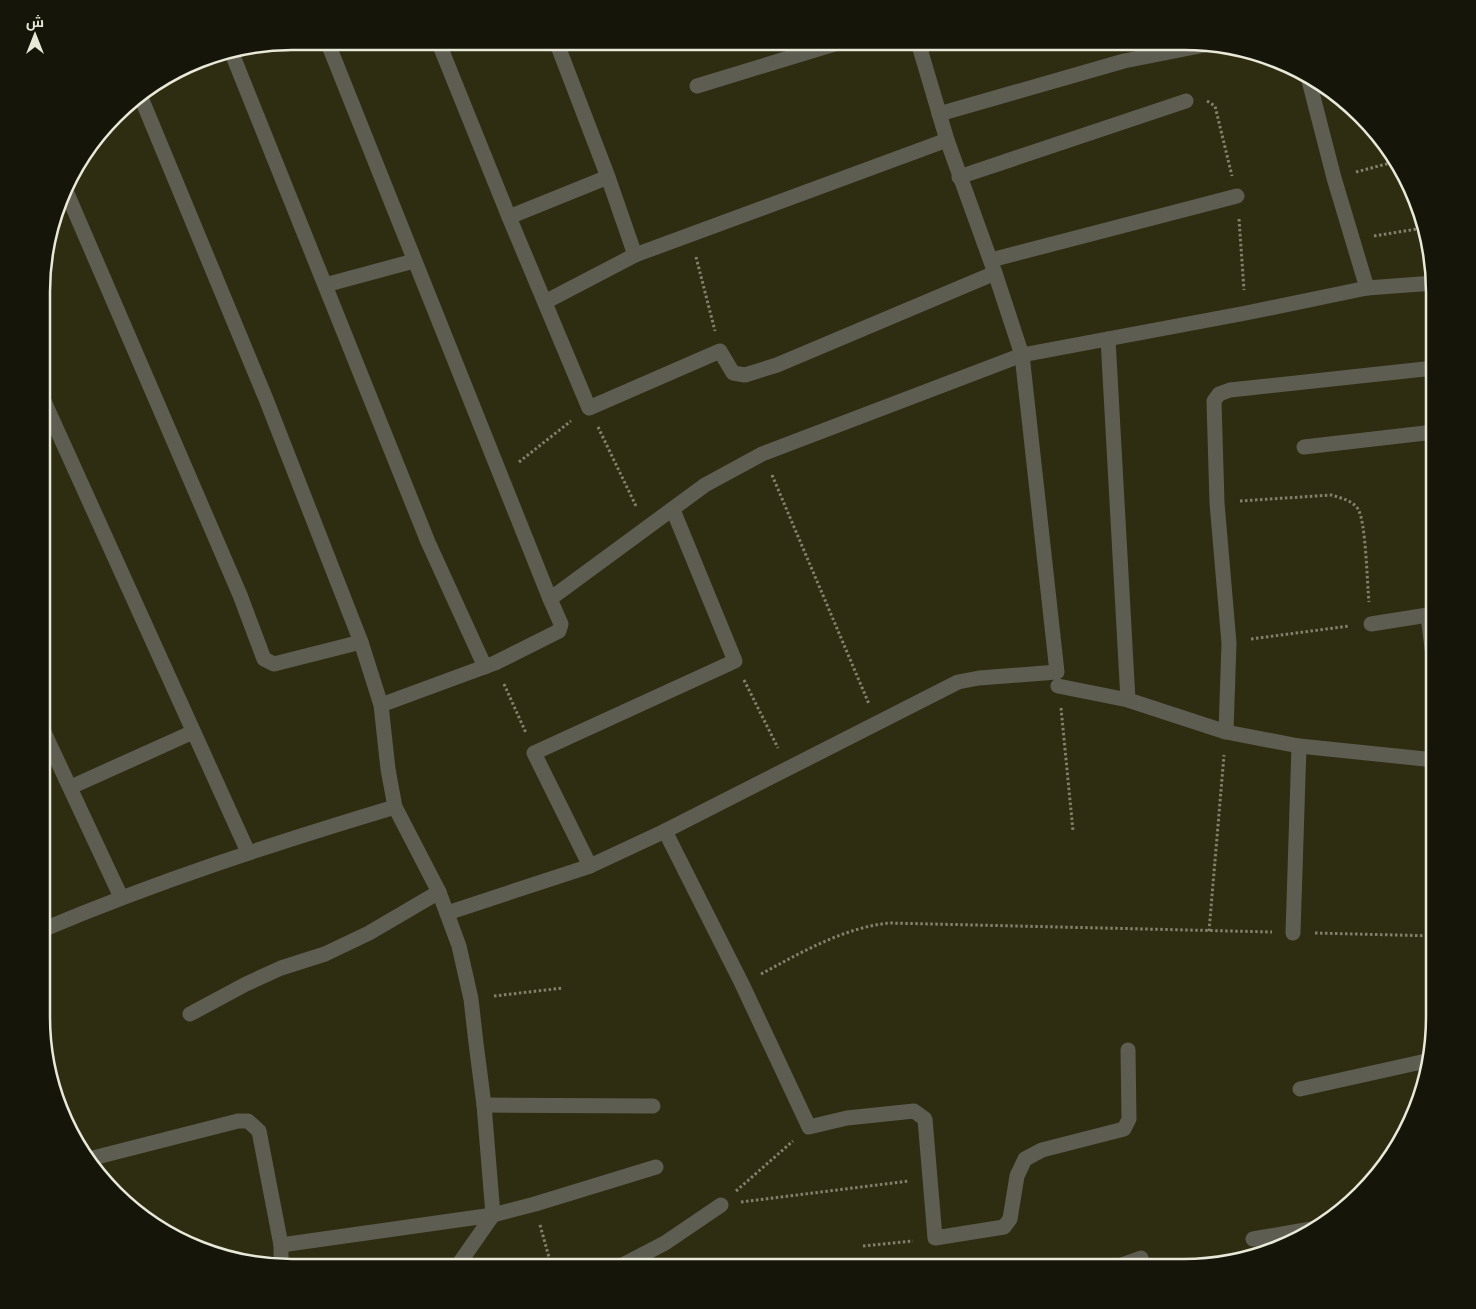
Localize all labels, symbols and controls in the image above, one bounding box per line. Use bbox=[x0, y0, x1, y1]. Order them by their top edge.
north arrow bbox=[10, 10, 60, 60]
text: ش bbox=[26, 13, 44, 31]

